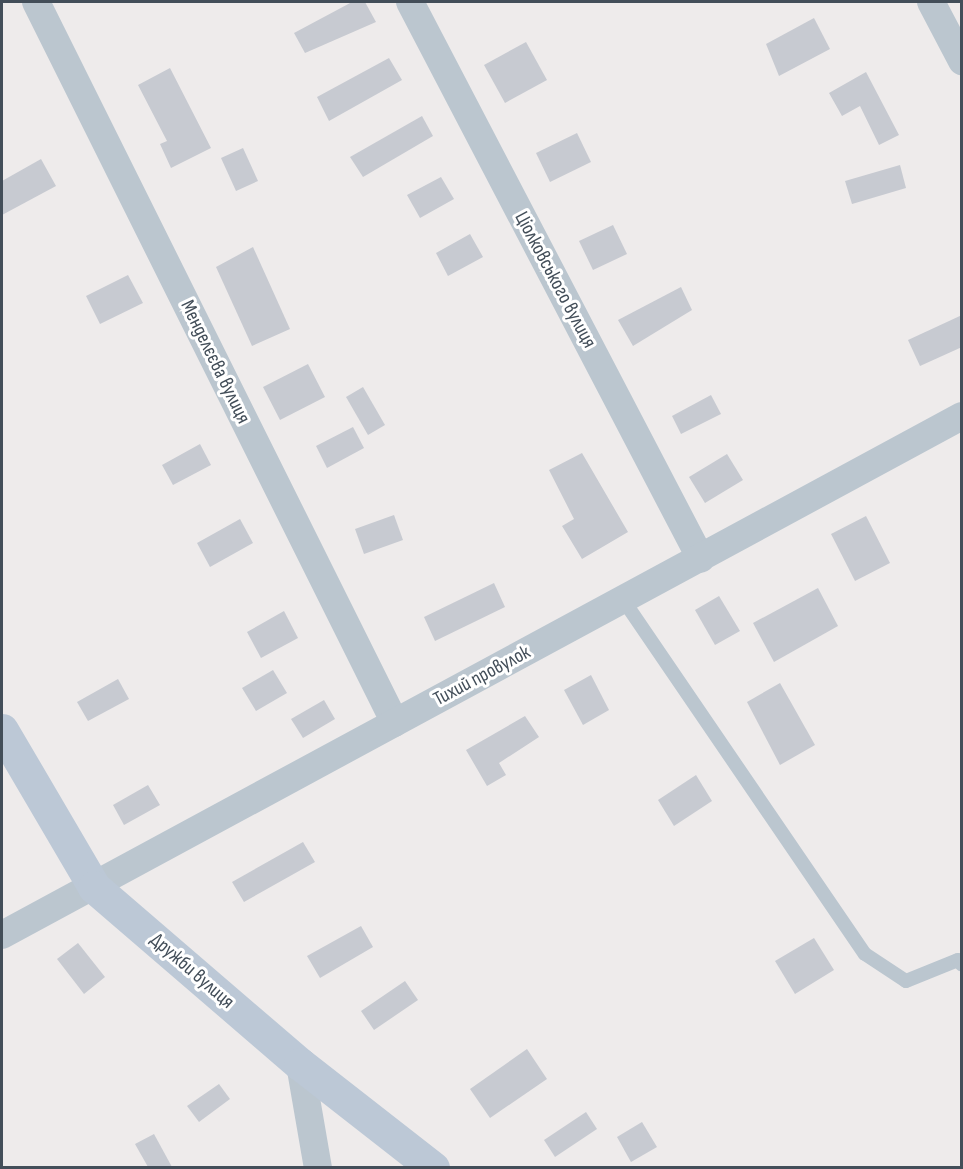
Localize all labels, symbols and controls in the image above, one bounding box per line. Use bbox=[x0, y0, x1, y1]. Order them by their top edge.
street label: Ціолковського вулиця bbox=[509, 208, 601, 352]
street label: Менделєєва вулиця bbox=[175, 296, 255, 428]
street label: Тихий провулок bbox=[429, 640, 535, 712]
street label: Дружби вулиця bbox=[145, 928, 239, 1014]

